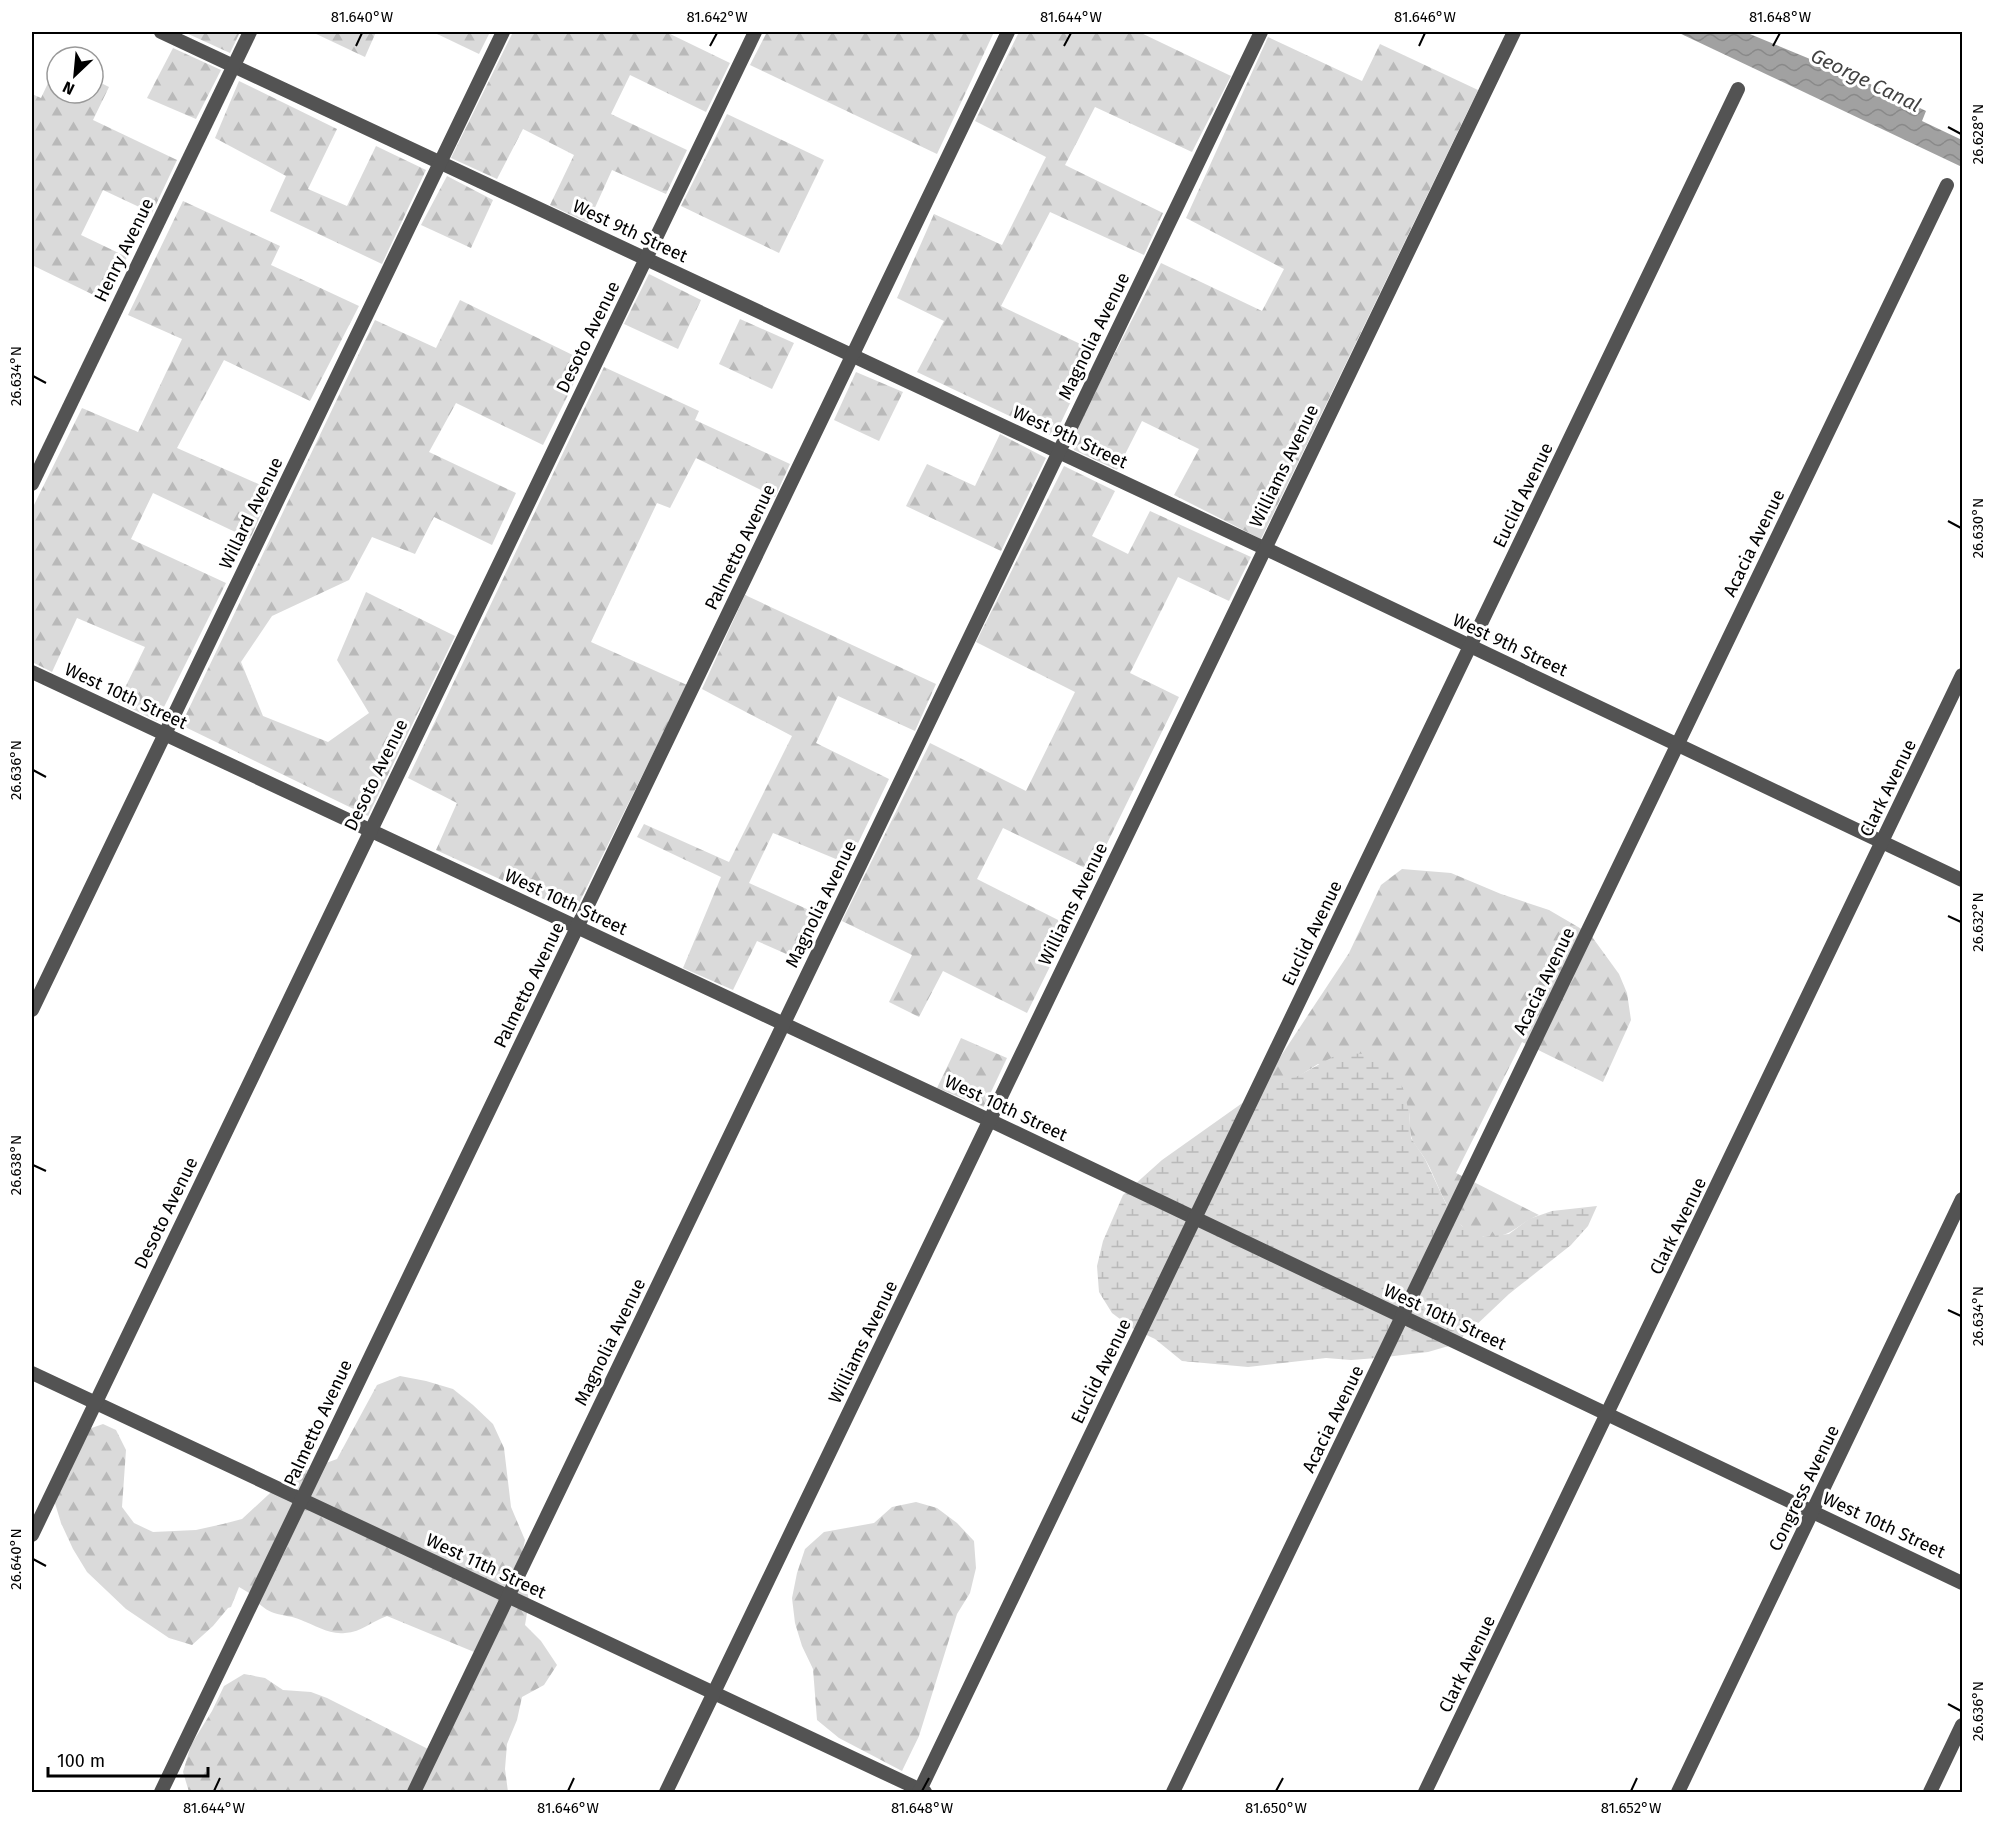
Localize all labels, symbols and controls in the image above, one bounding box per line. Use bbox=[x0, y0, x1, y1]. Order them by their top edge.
text: 81.640°W bbox=[331, 8, 394, 26]
text: 81.642°W bbox=[686, 8, 748, 26]
text: 81.644°W bbox=[1040, 8, 1103, 26]
text: 81.646°W bbox=[1394, 8, 1457, 26]
text: 81.648°W bbox=[1749, 8, 1812, 26]
water label: George Canal bbox=[1807, 43, 1925, 117]
north arrow bbox=[45, 45, 105, 105]
text: N bbox=[60, 77, 78, 99]
text: 26.628°N bbox=[1969, 104, 1987, 164]
street label: Henry Avenue bbox=[89, 194, 159, 306]
street label: West 9th Street bbox=[569, 195, 691, 267]
street label: Magnolia Avenue bbox=[1054, 269, 1134, 403]
street label: Desoto Avenue bbox=[551, 278, 625, 396]
text: 26.634°N bbox=[7, 346, 25, 406]
street label: West 9th Street bbox=[1009, 401, 1131, 473]
street label: Williams Avenue bbox=[1245, 401, 1323, 531]
street label: Euclid Avenue bbox=[1488, 439, 1558, 551]
street label: Willard Avenue bbox=[214, 453, 288, 573]
street label: Palmetto Avenue bbox=[700, 480, 780, 614]
street label: Acacia Avenue bbox=[1719, 486, 1789, 600]
text: 26.630°N bbox=[1969, 498, 1987, 558]
street label: West 9th Street bbox=[1449, 609, 1571, 681]
street label: West 10th Street bbox=[61, 658, 191, 734]
street label: Desoto Avenue bbox=[339, 716, 413, 834]
street label: Clark Avenue bbox=[1855, 736, 1921, 840]
text: 26.636°N bbox=[7, 740, 25, 800]
street label: Magnolia Avenue bbox=[781, 837, 861, 971]
street label: Williams Avenue bbox=[1034, 839, 1112, 969]
street label: West 10th Street bbox=[501, 864, 631, 940]
street label: Euclid Avenue bbox=[1277, 877, 1347, 989]
text: 26.632°N bbox=[1969, 892, 1987, 952]
street label: Palmetto Avenue bbox=[489, 918, 569, 1052]
street label: Acacia Avenue bbox=[1509, 924, 1579, 1038]
street label: West 10th Street bbox=[941, 1070, 1071, 1146]
text: 26.638°N bbox=[7, 1135, 25, 1195]
street label: Desoto Avenue bbox=[129, 1154, 203, 1272]
street label: Clark Avenue bbox=[1645, 1174, 1711, 1278]
street label: Magnolia Avenue bbox=[570, 1275, 650, 1409]
street label: Williams Avenue bbox=[824, 1277, 902, 1407]
street label: West 10th Street bbox=[1380, 1279, 1510, 1355]
text: 26.634°N bbox=[1969, 1286, 1987, 1346]
street label: Euclid Avenue bbox=[1066, 1315, 1136, 1427]
street label: Palmetto Avenue bbox=[279, 1356, 357, 1490]
street label: Acacia Avenue bbox=[1298, 1362, 1368, 1476]
street label: Congress Avenue bbox=[1764, 1421, 1844, 1555]
street label: West 10th Street bbox=[1819, 1487, 1949, 1563]
text: 26.640°N bbox=[7, 1528, 25, 1590]
street label: West 11th Street bbox=[422, 1529, 550, 1604]
street label: Clark Avenue bbox=[1434, 1612, 1500, 1716]
text: 26.636°N bbox=[1969, 1681, 1987, 1741]
scale bar bbox=[48, 1740, 208, 1778]
text: 100 m bbox=[57, 1750, 105, 1772]
text: 81.644°W bbox=[183, 1799, 246, 1817]
text: 81.646°W bbox=[537, 1799, 600, 1817]
text: 81.648°W bbox=[891, 1799, 954, 1817]
text: 81.650°W bbox=[1245, 1799, 1308, 1817]
text: 81.652°W bbox=[1601, 1799, 1662, 1817]

